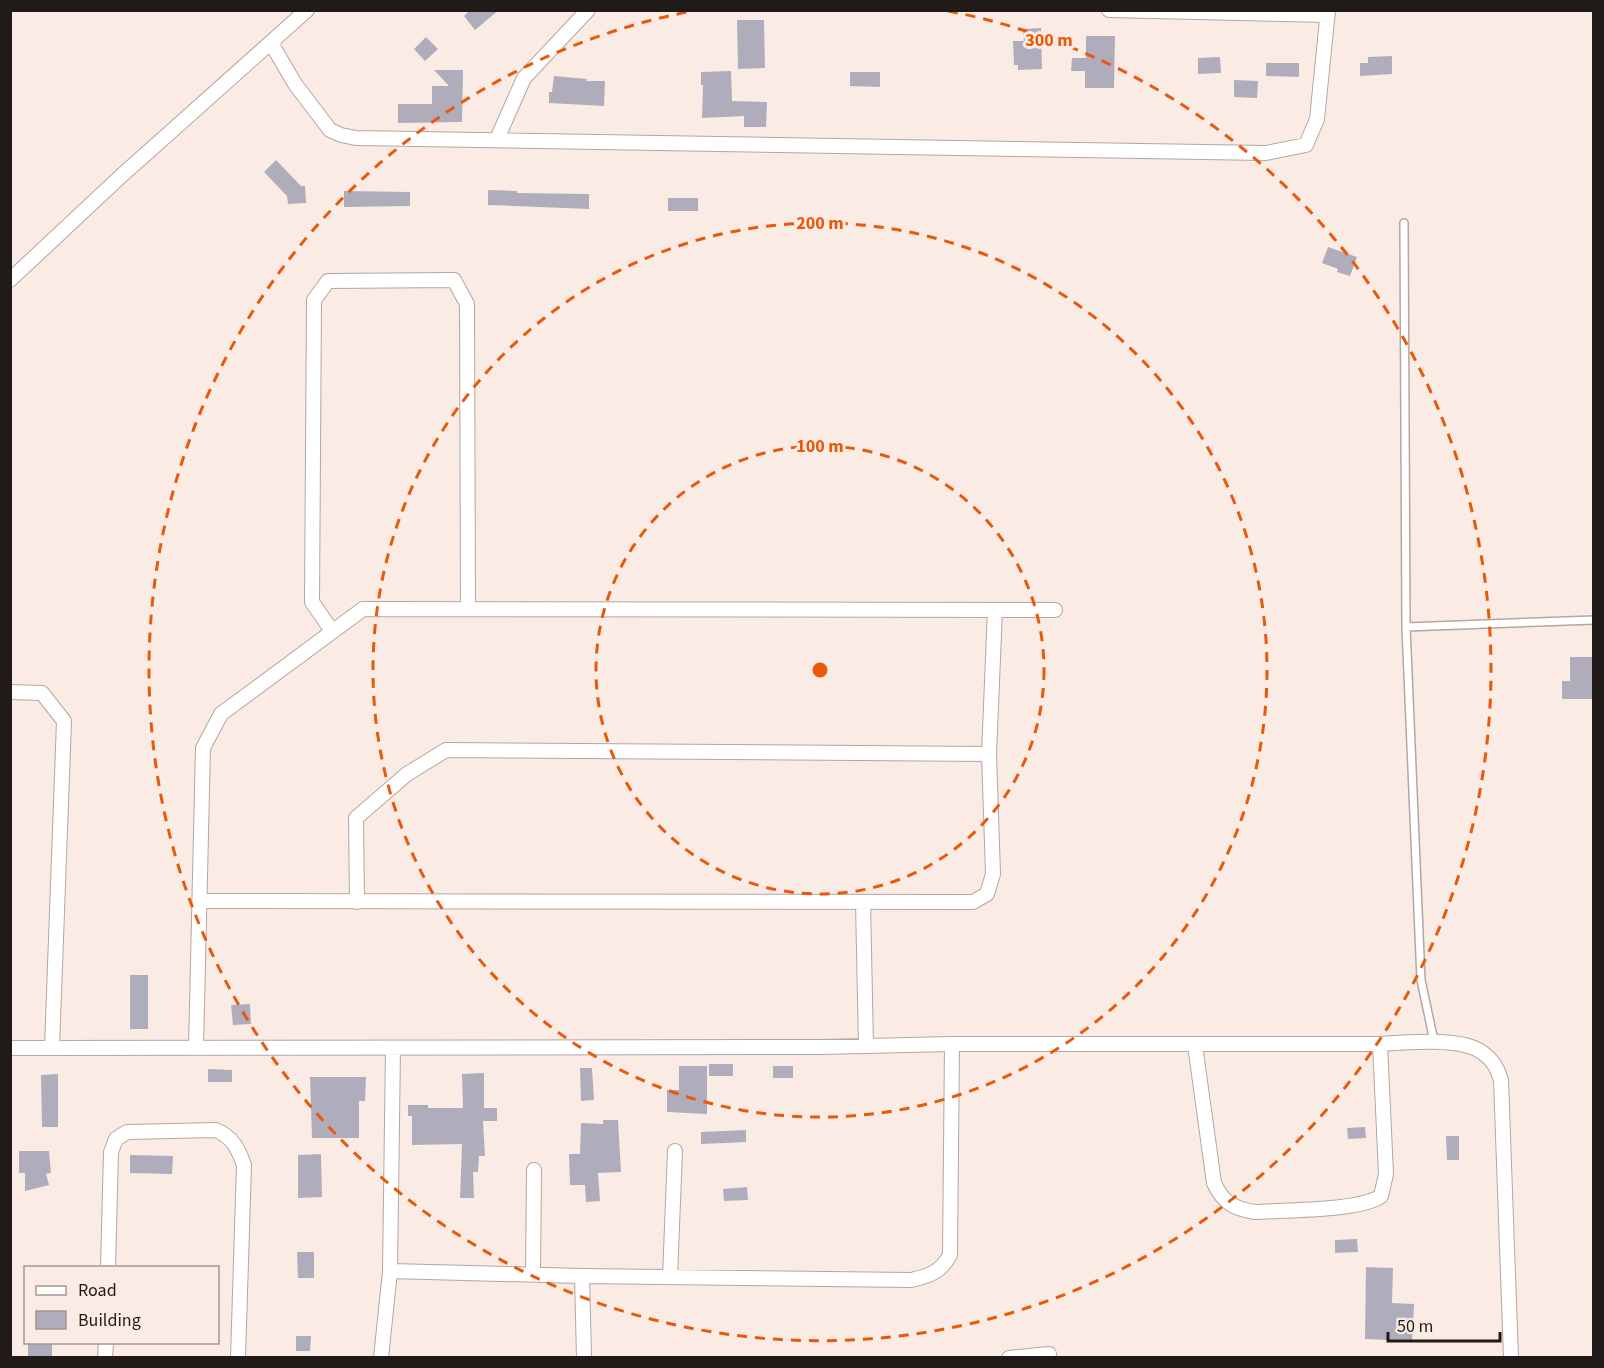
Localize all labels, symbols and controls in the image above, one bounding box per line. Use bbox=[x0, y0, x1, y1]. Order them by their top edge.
text: 300 m bbox=[1025, 28, 1073, 53]
text: 200 m bbox=[796, 211, 844, 236]
text: 100 m bbox=[796, 434, 844, 459]
centre of rings bbox=[810, 660, 830, 680]
legend bbox=[24, 1266, 219, 1344]
text: Road bbox=[78, 1278, 117, 1303]
scale bar bbox=[1388, 1305, 1500, 1343]
text: Building bbox=[78, 1308, 141, 1333]
text: 50 m bbox=[1397, 1314, 1433, 1339]

